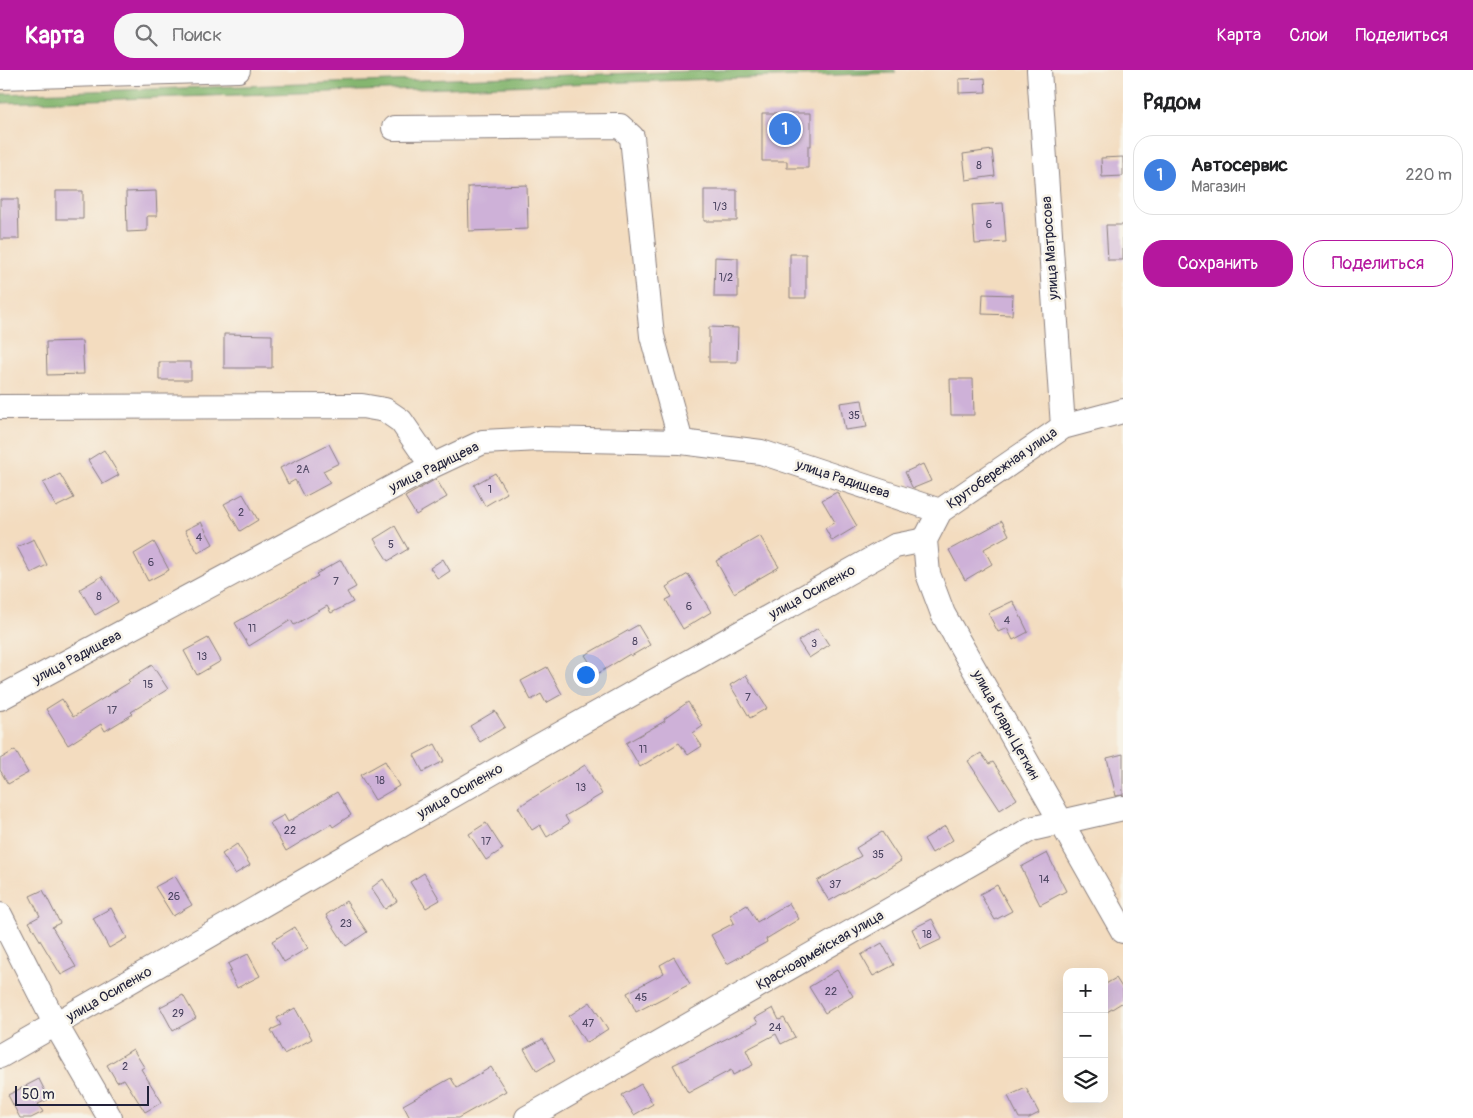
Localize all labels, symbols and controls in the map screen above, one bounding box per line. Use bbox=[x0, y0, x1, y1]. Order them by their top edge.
search box bbox=[114, 13, 464, 58]
text: Карта bbox=[25, 21, 84, 50]
icon: search bbox=[132, 21, 160, 49]
text: Поиск bbox=[172, 23, 222, 47]
text: Карта bbox=[1217, 24, 1261, 47]
text: Слои bbox=[1289, 24, 1327, 47]
text: Поделиться bbox=[1355, 24, 1448, 47]
text: Рядом bbox=[1143, 89, 1201, 116]
pin: 1 bbox=[769, 110, 801, 148]
text: Автосервис bbox=[1191, 153, 1288, 177]
house number: 8 bbox=[976, 159, 982, 172]
text: 1 bbox=[1157, 165, 1163, 185]
text: 220 m bbox=[1406, 165, 1452, 185]
text: Магазин bbox=[1191, 177, 1246, 197]
street label: улица Матросова bbox=[1038, 196, 1062, 301]
house number: 1/3 bbox=[713, 200, 727, 213]
house number: 6 bbox=[986, 218, 992, 231]
button: Сохранить bbox=[1143, 240, 1293, 287]
button: Поделиться bbox=[1303, 240, 1453, 287]
house number: 1/2 bbox=[719, 271, 733, 284]
house number: 35 bbox=[848, 409, 860, 422]
street label: Крутобережная улица bbox=[944, 424, 1060, 512]
street label: улица Радищева bbox=[386, 438, 482, 496]
street label: улица Радищева bbox=[793, 456, 892, 502]
house number: 2А bbox=[296, 463, 310, 476]
house number: 1 bbox=[488, 483, 492, 496]
house number: 2 bbox=[238, 506, 244, 519]
house number: 4 bbox=[196, 531, 203, 544]
house number: 5 bbox=[388, 538, 394, 551]
house number: 6 bbox=[148, 556, 154, 569]
street label: улица Осипенко bbox=[765, 561, 858, 623]
house number: 7 bbox=[333, 575, 339, 588]
house number: 8 bbox=[96, 590, 102, 603]
house number: 6 bbox=[686, 600, 692, 613]
house number: 4 bbox=[1004, 614, 1011, 627]
house number: 11 bbox=[248, 622, 256, 635]
street label: улица Радищева bbox=[29, 627, 124, 688]
house number: 8 bbox=[632, 635, 638, 648]
house number: 3 bbox=[811, 637, 817, 650]
house number: 13 bbox=[197, 650, 207, 663]
your location bbox=[573, 662, 599, 688]
street label: улица Клары Цеткин bbox=[968, 666, 1043, 783]
house number: 15 bbox=[143, 678, 153, 691]
house number: 7 bbox=[745, 691, 751, 704]
house number: 17 bbox=[107, 704, 117, 717]
house number: 11 bbox=[639, 743, 647, 756]
street label: улица Осипенко bbox=[413, 759, 506, 823]
house number: 18 bbox=[375, 774, 385, 787]
house number: 13 bbox=[576, 781, 586, 794]
house number: 22 bbox=[284, 824, 296, 837]
house number: 17 bbox=[481, 835, 491, 848]
house number: 35 bbox=[872, 848, 884, 861]
house number: 14 bbox=[1039, 873, 1050, 886]
house number: 37 bbox=[829, 878, 841, 891]
house number: 26 bbox=[168, 890, 180, 903]
street label: Красноармейская улица bbox=[753, 907, 887, 993]
house number: 23 bbox=[340, 917, 352, 930]
house number: 18 bbox=[922, 928, 932, 941]
street label: улица Осипенко bbox=[62, 962, 155, 1026]
map controls bbox=[1063, 968, 1108, 1103]
button: + bbox=[1063, 968, 1108, 1013]
house number: 22 bbox=[825, 985, 837, 998]
house number: 45 bbox=[635, 991, 647, 1004]
house number: 29 bbox=[172, 1007, 184, 1020]
button: − bbox=[1063, 1013, 1108, 1058]
house number: 47 bbox=[582, 1017, 594, 1030]
house number: 24 bbox=[769, 1021, 782, 1034]
button: layers bbox=[1063, 1058, 1108, 1103]
house number: 2 bbox=[122, 1060, 128, 1073]
scale bar bbox=[15, 1083, 149, 1106]
text: 50 m bbox=[22, 1086, 55, 1103]

